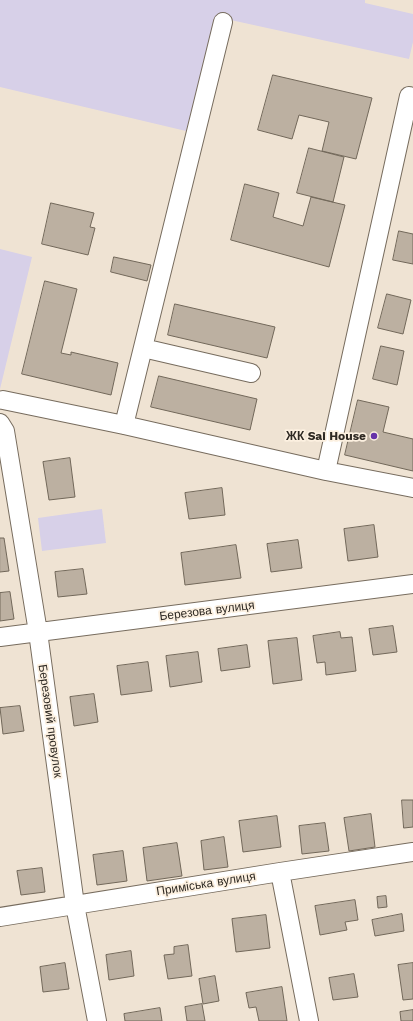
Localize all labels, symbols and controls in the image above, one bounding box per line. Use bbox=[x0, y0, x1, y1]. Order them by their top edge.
place label: ЖК Sai House bbox=[286, 429, 366, 443]
marker: ЖК Sai House bbox=[369, 431, 379, 441]
street label: Березова вулиця bbox=[159, 598, 255, 624]
street label: Березовий провулок bbox=[35, 663, 65, 779]
street label: Приміська вулиця bbox=[155, 869, 257, 899]

